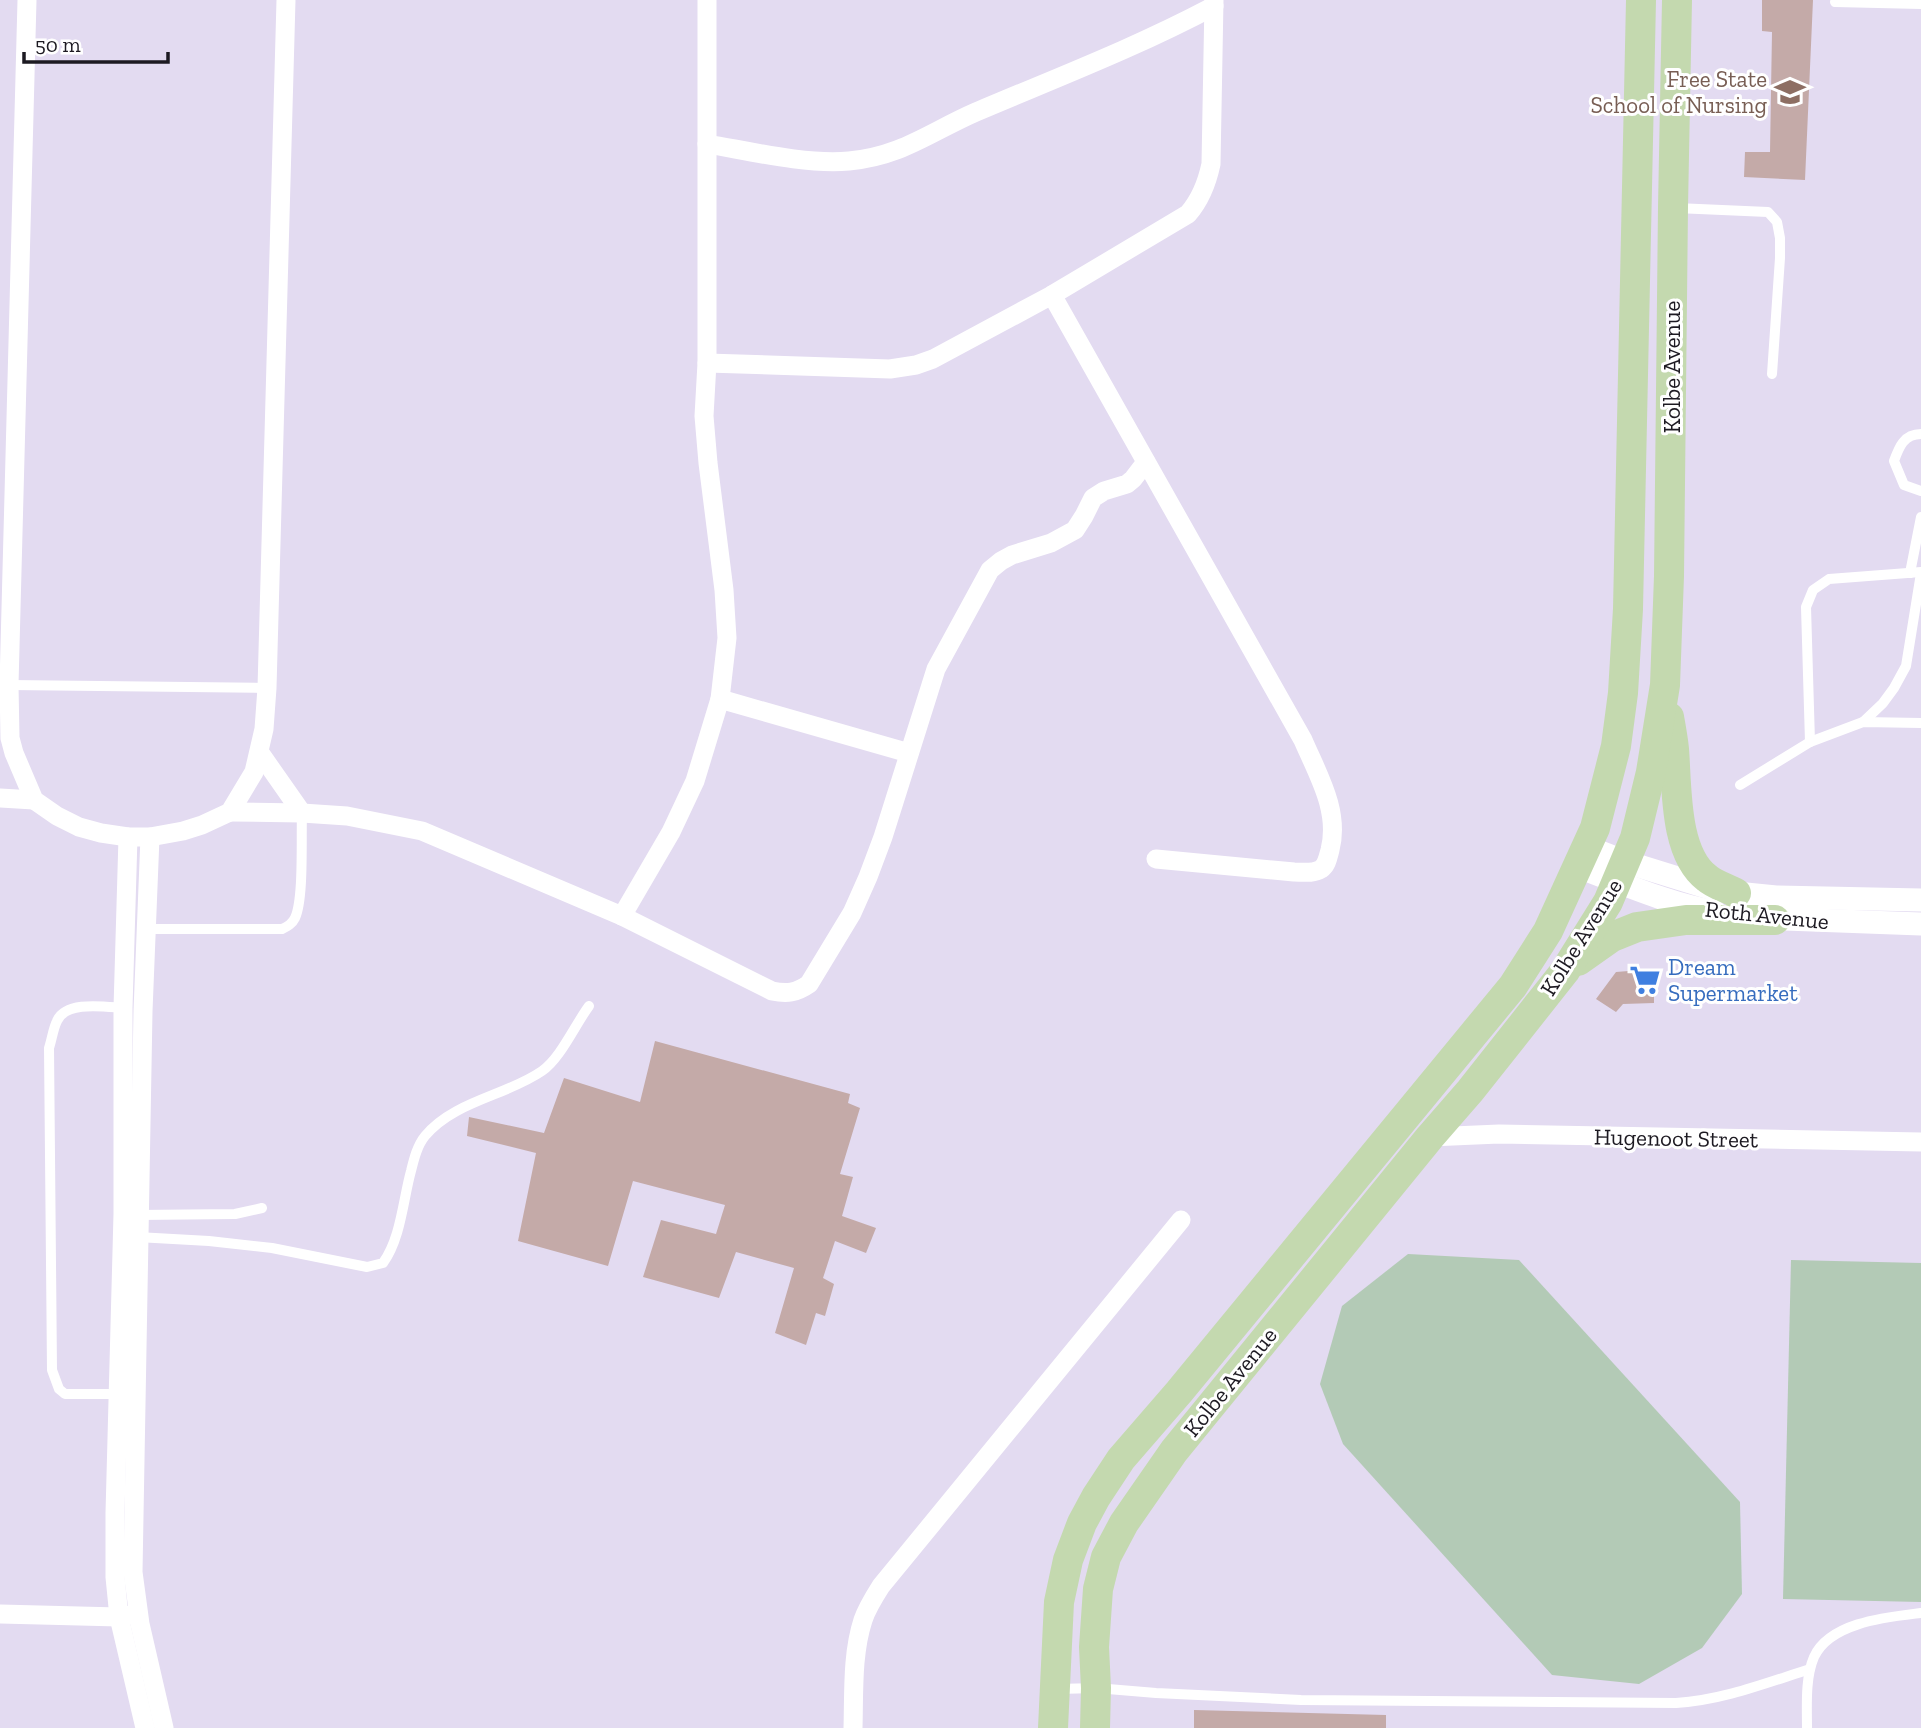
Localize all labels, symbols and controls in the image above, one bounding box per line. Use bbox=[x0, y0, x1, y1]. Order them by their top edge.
scale bar bbox=[24, 21, 168, 65]
text: 50 m bbox=[35, 32, 81, 57]
place label: Free State School of Nursing bbox=[1591, 65, 1767, 119]
school or university icon: Free State School of Nursing bbox=[1773, 75, 1807, 109]
street label: Kolbe Avenue bbox=[1658, 301, 1686, 433]
street label: Kolbe Avenue bbox=[1534, 873, 1628, 1001]
street label: Roth Avenue bbox=[1704, 895, 1830, 935]
place label: Dream Supermarket bbox=[1668, 953, 1798, 1007]
supermarket icon: Dream Supermarket bbox=[1628, 963, 1662, 997]
street label: Hugenoot Street bbox=[1594, 1123, 1759, 1153]
street label: Kolbe Avenue bbox=[1177, 1322, 1283, 1442]

